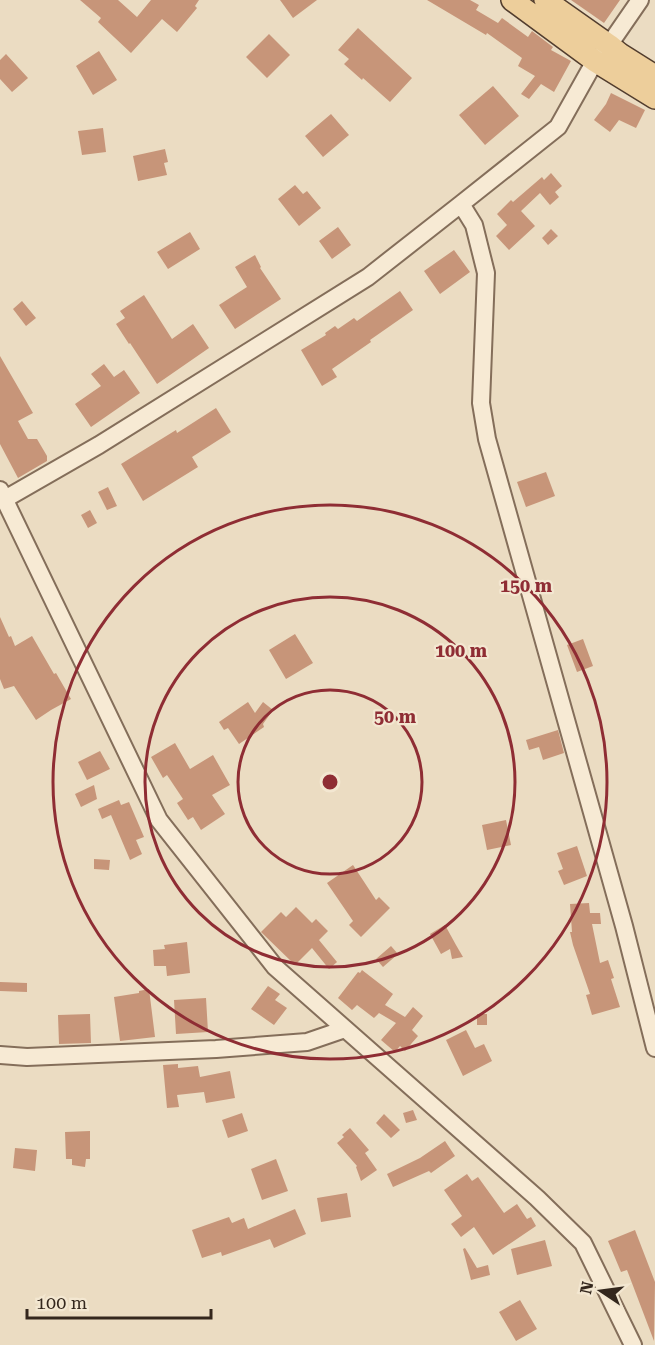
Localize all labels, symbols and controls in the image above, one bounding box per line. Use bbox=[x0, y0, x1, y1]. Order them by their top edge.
text: 150 m bbox=[500, 575, 553, 596]
text: 100 m bbox=[435, 640, 488, 661]
text: 50 m bbox=[374, 706, 417, 727]
centre of rings bbox=[320, 772, 340, 792]
north arrow bbox=[571, 1261, 631, 1321]
text: N bbox=[576, 1280, 598, 1296]
scale bar bbox=[27, 1282, 212, 1320]
text: 100 m bbox=[36, 1292, 87, 1313]

